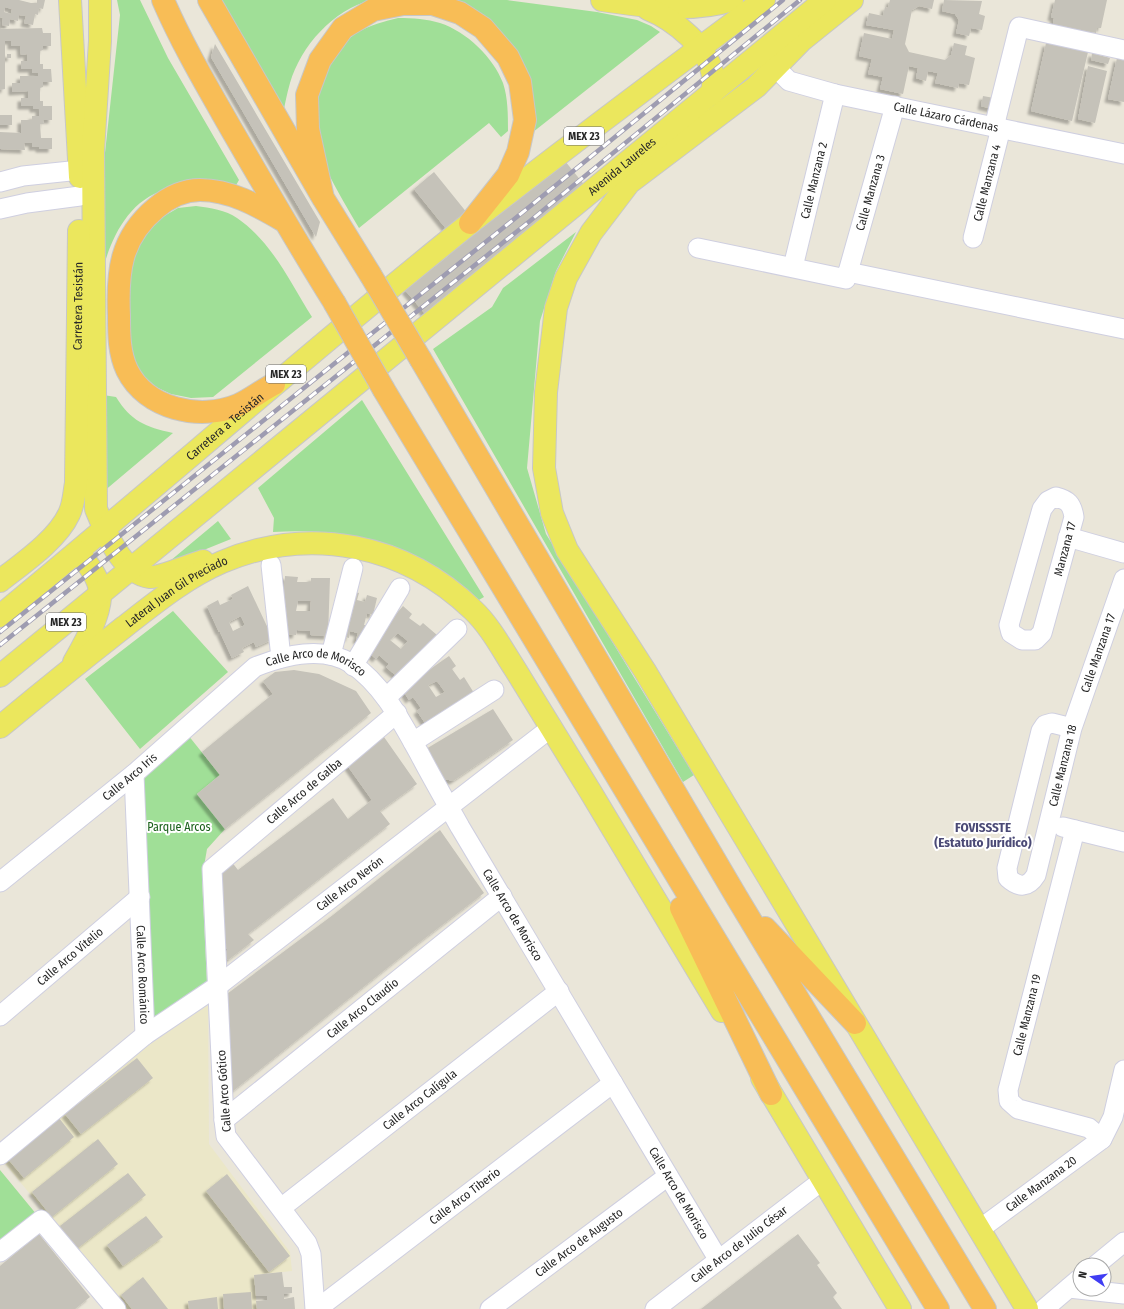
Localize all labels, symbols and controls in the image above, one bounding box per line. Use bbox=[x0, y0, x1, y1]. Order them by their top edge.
street label: Calle Lázaro Cárdenas bbox=[892, 99, 1000, 135]
road number: MEX 23 bbox=[564, 127, 604, 145]
street label: Avenida Laureles bbox=[585, 135, 659, 198]
street label: Calle Manzana 2 bbox=[798, 141, 830, 220]
street label: Calle Manzana 4 bbox=[971, 143, 1004, 223]
street label: Calle Manzana 3 bbox=[853, 153, 888, 232]
street label: Carretera Tesistán bbox=[71, 262, 86, 350]
road number: MEX 23 bbox=[266, 365, 306, 383]
street label: Carretera a Tesistán bbox=[183, 390, 266, 463]
street label: Manzana 17 bbox=[1051, 520, 1079, 578]
street label: Lateral Juan Gil Preciado bbox=[123, 553, 230, 630]
street label: Calle Manzana 17 bbox=[1078, 612, 1118, 695]
road number: MEX 23 bbox=[46, 613, 86, 631]
street label: Calle Arco de Morisco bbox=[264, 646, 369, 679]
street label: Calle Manzana 18 bbox=[1046, 723, 1080, 808]
street label: Calle Arco Iris bbox=[100, 750, 160, 804]
street label: Calle Arco de Galba bbox=[264, 756, 345, 827]
park label: Parque Arcos bbox=[147, 820, 211, 834]
district label: FOVISSSTE (Estatuto Jurídico) bbox=[934, 820, 1032, 850]
street label: Calle Arco Nerón bbox=[314, 853, 386, 914]
street label: Calle Arco de Morisco bbox=[480, 866, 545, 963]
street label: Calle Arco Vitelio bbox=[34, 924, 106, 988]
street label: Calle Arco Románico bbox=[133, 925, 152, 1025]
street label: Calle Manzana 19 bbox=[1010, 973, 1044, 1057]
street label: Calle Arco Claudio bbox=[324, 975, 401, 1041]
street label: Calle Arco Gótico bbox=[214, 1049, 234, 1133]
street label: Calle Arco Calígula bbox=[380, 1066, 460, 1133]
street label: Calle Arco de Morisco bbox=[646, 1145, 712, 1242]
street label: Calle Manzana 20 bbox=[1003, 1153, 1079, 1215]
street label: Calle Arco Tiberio bbox=[427, 1165, 503, 1228]
street label: Calle Arco de Julio César bbox=[688, 1202, 791, 1286]
street label: Calle Arco de Augusto bbox=[532, 1205, 625, 1280]
north arrow bbox=[1072, 1257, 1112, 1297]
text: N bbox=[1076, 1270, 1090, 1280]

